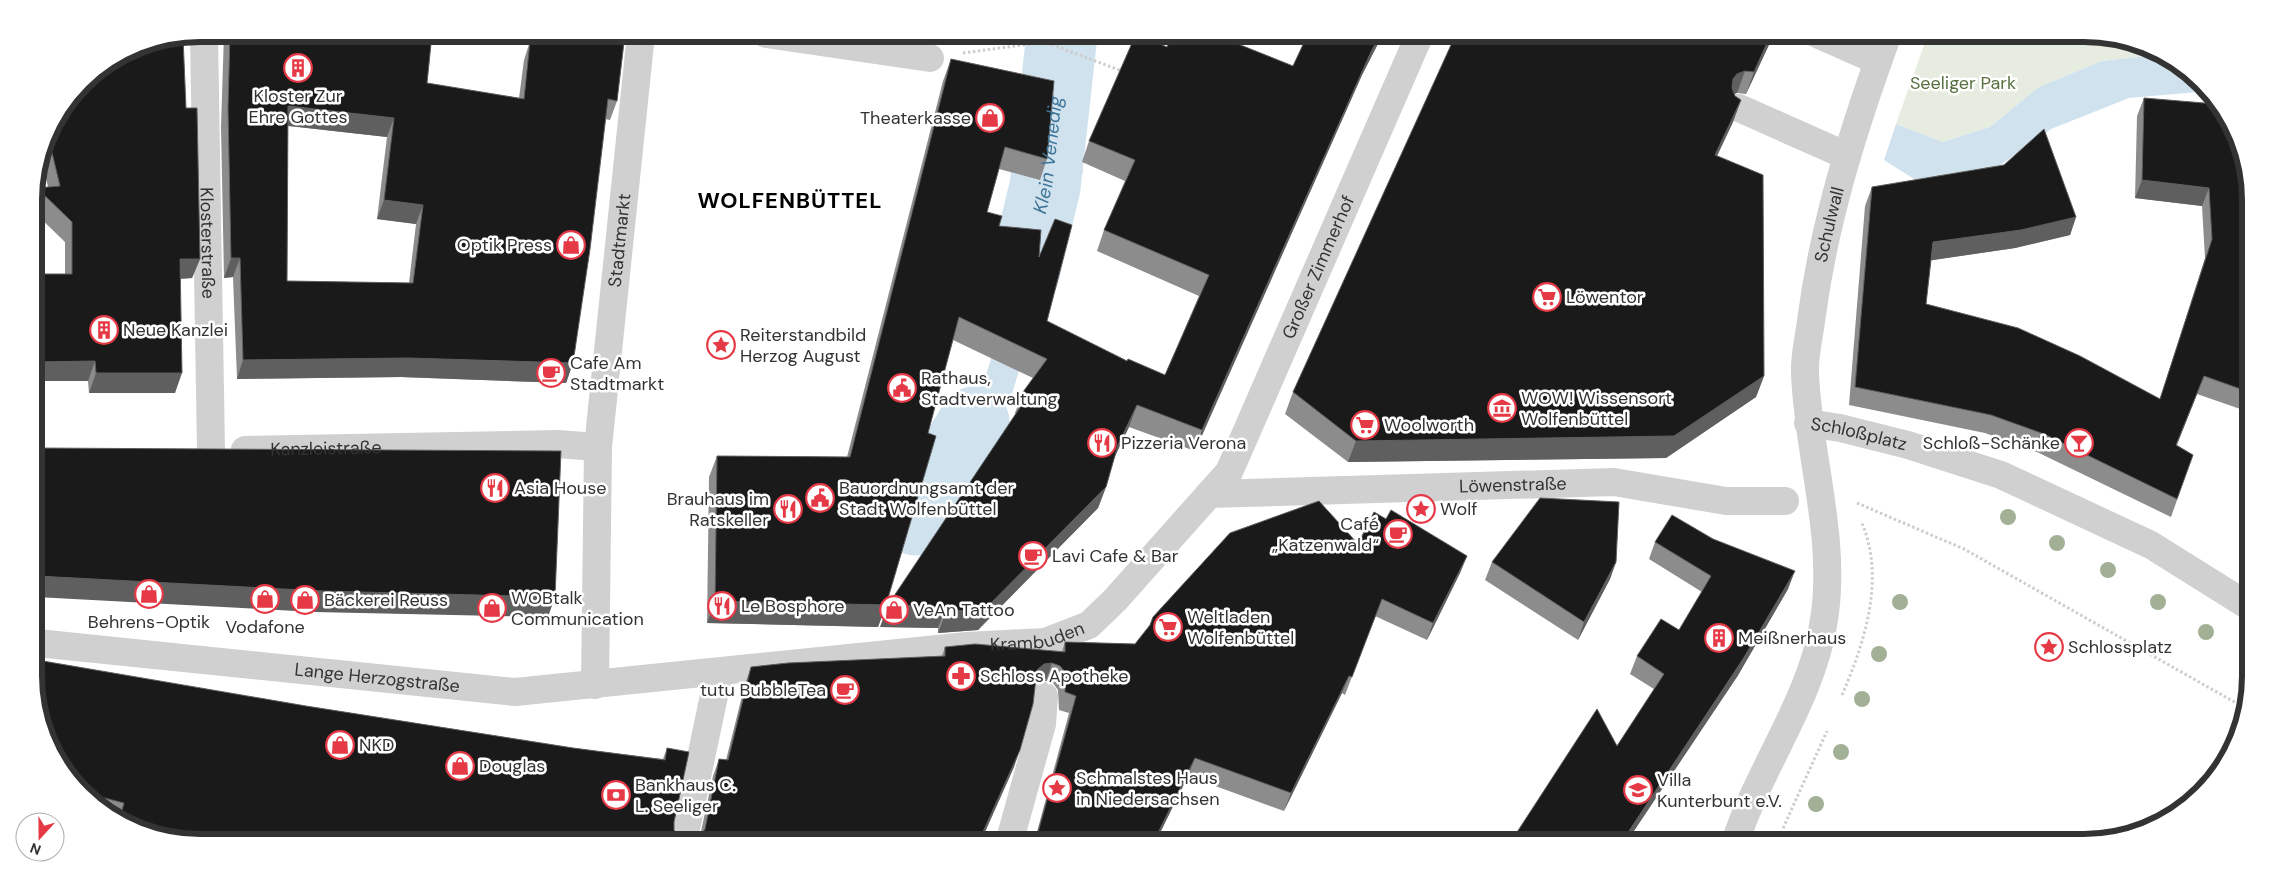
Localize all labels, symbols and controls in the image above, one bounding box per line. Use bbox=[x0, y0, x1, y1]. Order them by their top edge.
building icon: Kloster Zur Ehre Gottes bbox=[283, 53, 313, 83]
park label: Seeliger Park bbox=[1910, 71, 2016, 95]
place label: Kloster Zur Ehre Gottes bbox=[249, 84, 347, 129]
water label: Klein Venedig bbox=[1027, 94, 1068, 216]
shop icon: Theaterkasse bbox=[975, 103, 1005, 133]
place label: Theaterkasse bbox=[860, 106, 971, 130]
street label: Schulwall bbox=[1809, 184, 1850, 264]
district label: WOLFENBÜTTEL bbox=[698, 186, 882, 215]
street label: Klosterstraße bbox=[195, 187, 220, 299]
street label: Stadtmarkt bbox=[603, 192, 636, 288]
street label: Großer Zimmerhof bbox=[1276, 192, 1360, 343]
shop icon: Optik Press bbox=[556, 230, 586, 260]
place label: Optik Press bbox=[457, 233, 552, 257]
supermarket icon: Löwentor bbox=[1532, 282, 1562, 312]
place label: Löwentor bbox=[1566, 285, 1644, 309]
building icon: Neue Kanzlei bbox=[89, 315, 119, 345]
place label: Neue Kanzlei bbox=[123, 318, 228, 342]
place label: Reiterstandbild Herzog August bbox=[740, 323, 866, 368]
place icon: Reiterstandbild Herzog August bbox=[706, 330, 736, 360]
place label: Cafe Am Stadtmarkt bbox=[570, 351, 664, 396]
cafe icon: Cafe Am Stadtmarkt bbox=[536, 358, 566, 388]
place label: Rathaus, Stadtverwaltung bbox=[921, 366, 1058, 411]
public building icon: Rathaus, Stadtverwaltung bbox=[887, 373, 917, 403]
place label: WOW! Wissensort Wolfenbüttel bbox=[1521, 386, 1672, 431]
museum icon: WOW! Wissensort Wolfenbüttel bbox=[1487, 393, 1517, 423]
supermarket icon: Woolworth bbox=[1350, 410, 1380, 440]
street label: Schloßplatz bbox=[1809, 412, 1909, 456]
place label: Woolworth bbox=[1384, 413, 1474, 437]
restaurant icon: Pizzeria Verona bbox=[1087, 428, 1117, 458]
bar icon: Schloß-Schänke bbox=[2064, 428, 2094, 458]
place label: Pizzeria Verona bbox=[1121, 431, 1246, 455]
place label: Schloß-Schänke bbox=[1923, 431, 2060, 455]
street label: Kanzleistraße bbox=[270, 435, 382, 462]
street label: Löwenstraße bbox=[1459, 471, 1567, 499]
restaurant icon: Asia House bbox=[480, 473, 510, 503]
place label: Asia House bbox=[514, 476, 606, 500]
place label: Bauordnungsamt der Stadt Wolfenbüttel bbox=[839, 476, 1014, 521]
public building icon: Bauordnungsamt der Stadt Wolfenbüttel bbox=[805, 483, 835, 513]
place label: Brauhaus im Ratskeller bbox=[667, 487, 769, 532]
restaurant icon: Brauhaus im Ratskeller bbox=[773, 494, 803, 524]
place icon: Wolf bbox=[1406, 494, 1436, 524]
place label: Wolf bbox=[1440, 497, 1477, 521]
place label: Café „Katzenwald“ bbox=[1272, 512, 1379, 557]
cafe icon: Café „Katzenwald“ bbox=[1383, 519, 1413, 549]
cafe icon: Lavi Cafe & Bar bbox=[1018, 541, 1048, 571]
place label: Lavi Cafe & Bar bbox=[1052, 544, 1179, 568]
shop icon: Behrens-Optik bbox=[134, 579, 164, 609]
shop icon: Vodafone bbox=[250, 584, 280, 614]
shop icon: Bäckerei Reuss bbox=[290, 585, 320, 615]
place label: WOBtalk Communication bbox=[511, 586, 644, 631]
place label: Bäckerei Reuss bbox=[324, 588, 448, 612]
restaurant icon: Le Bosphore bbox=[707, 591, 737, 621]
shop icon: WOBtalk Communication bbox=[477, 593, 507, 623]
place label: Le Bosphore bbox=[741, 594, 845, 618]
shop icon: VeAn Tattoo bbox=[879, 595, 909, 625]
place label: VeAn Tattoo bbox=[913, 598, 1015, 622]
place label: Weltladen Wolfenbüttel bbox=[1187, 605, 1294, 650]
place label: Behrens-Optik bbox=[88, 610, 210, 634]
supermarket icon: Weltladen Wolfenbüttel bbox=[1153, 612, 1183, 642]
place label: Vodafone bbox=[225, 615, 305, 639]
street label: Krambuden bbox=[989, 616, 1088, 657]
building icon: Meißnerhaus bbox=[1704, 623, 1734, 653]
place label: Meißnerhaus bbox=[1738, 626, 1846, 650]
place icon: Schlossplatz bbox=[2034, 632, 2064, 662]
place label: Schlossplatz bbox=[2068, 635, 2172, 659]
street label: Lange Herzogstraße bbox=[293, 657, 461, 698]
pharmacy icon: Schloss Apotheke bbox=[946, 661, 976, 691]
place label: Schloss Apotheke bbox=[980, 664, 1128, 688]
cafe icon: tutu BubbleTea bbox=[830, 675, 860, 705]
place label: tutu BubbleTea bbox=[700, 678, 826, 702]
shop icon: NKD bbox=[325, 730, 355, 760]
place label: NKD bbox=[359, 733, 394, 757]
shop icon: Douglas bbox=[445, 751, 475, 781]
place label: Douglas bbox=[479, 754, 545, 778]
place label: Schmalstes Haus in Niedersachsen bbox=[1076, 766, 1220, 811]
place label: Villa Kunterbunt e.V. bbox=[1657, 768, 1782, 813]
place label: Bankhaus C. L. Seeliger bbox=[635, 773, 736, 818]
place icon: Schmalstes Haus in Niedersachsen bbox=[1042, 773, 1072, 803]
school or university icon: Villa Kunterbunt e.V. bbox=[1623, 775, 1653, 805]
bank icon: Bankhaus C. L. Seeliger bbox=[601, 780, 631, 810]
north arrow bbox=[15, 812, 65, 862]
text: N bbox=[27, 839, 43, 859]

